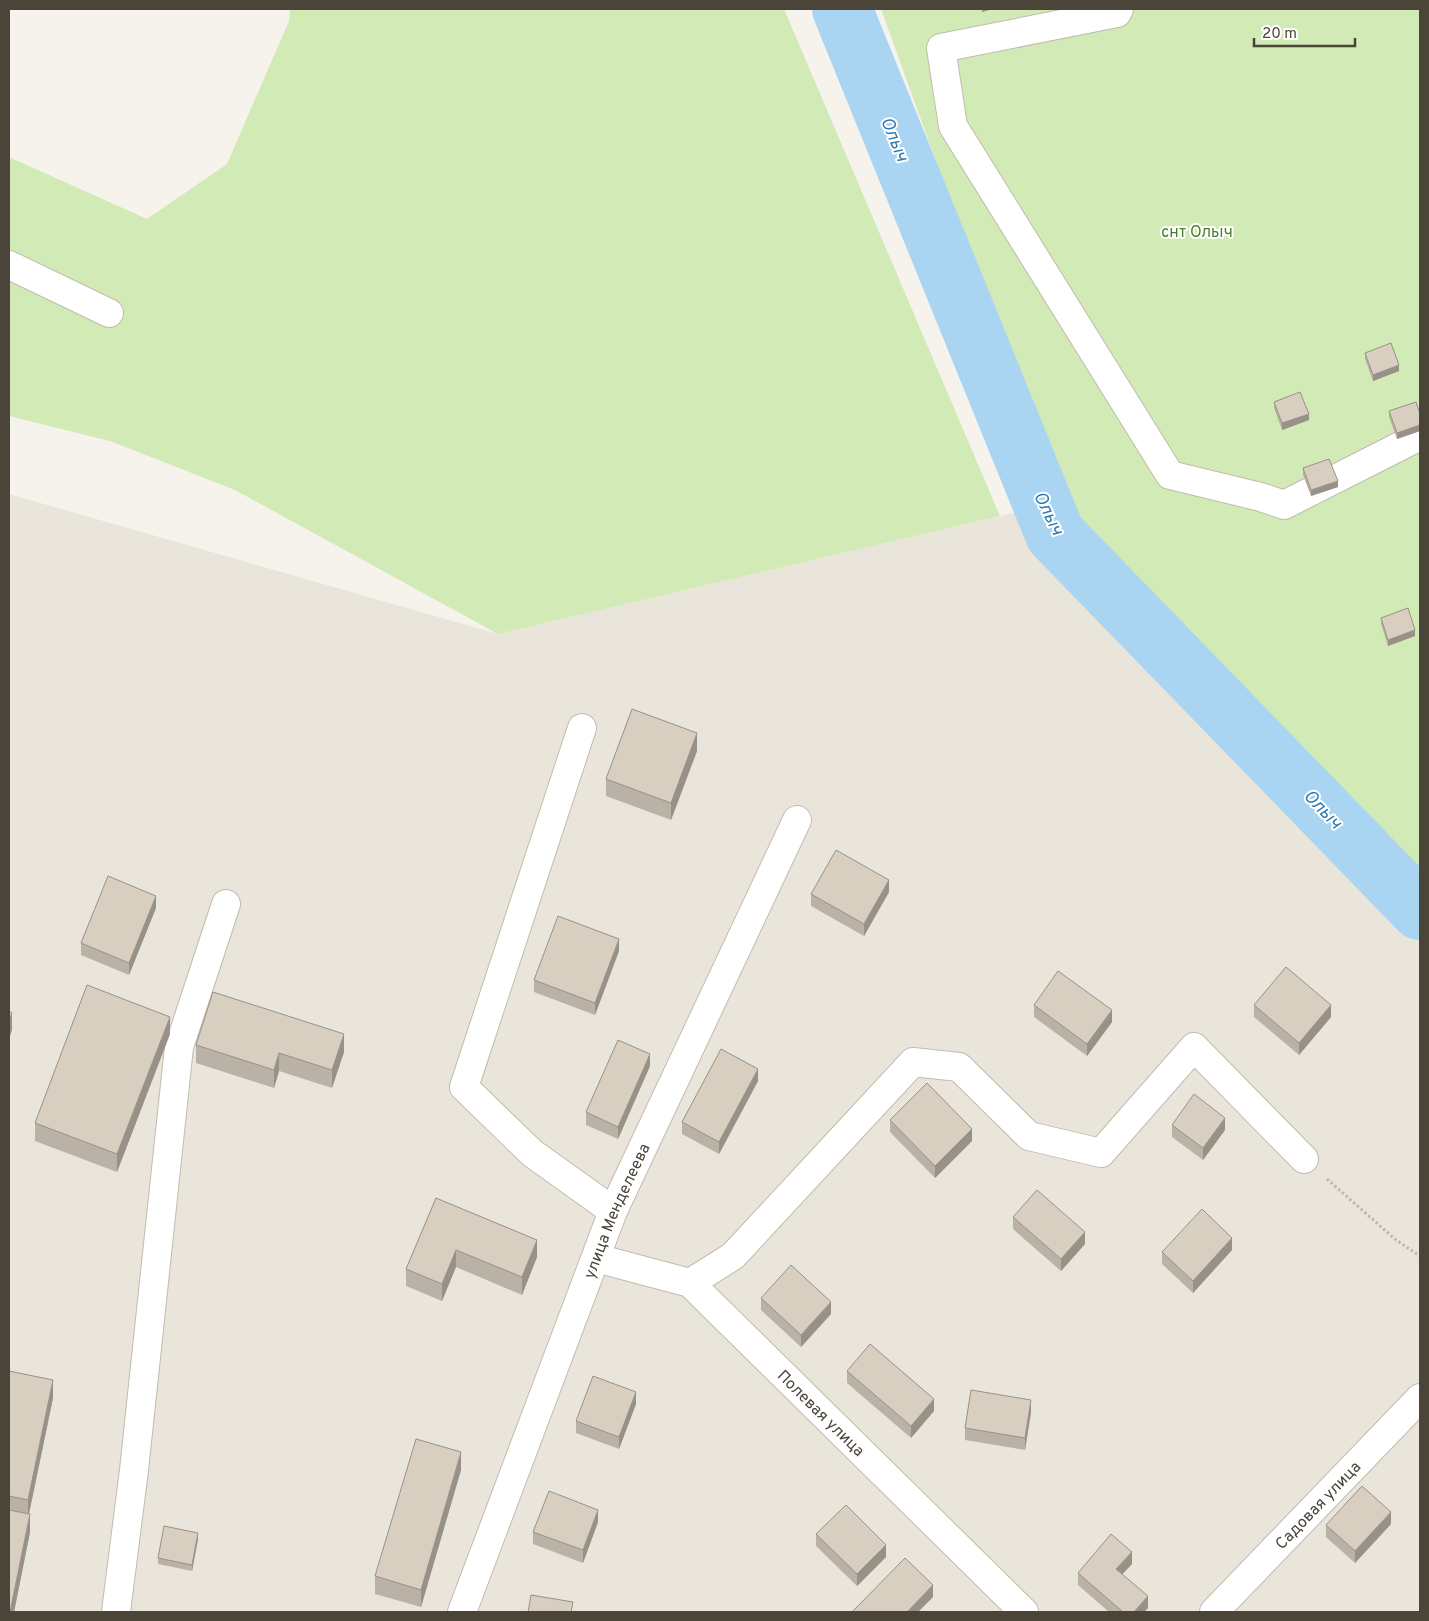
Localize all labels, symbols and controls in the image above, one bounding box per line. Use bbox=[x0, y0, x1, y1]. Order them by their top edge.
scale bar bbox=[1254, 15, 1355, 47]
text: 20 m bbox=[1262, 25, 1297, 44]
water label: Олыч bbox=[874, 114, 913, 165]
park label: снт Олыч bbox=[1161, 223, 1233, 243]
water label: Олыч bbox=[1027, 488, 1068, 540]
water label: Олыч bbox=[1298, 785, 1346, 835]
street label: улица Менделеева bbox=[580, 1141, 655, 1282]
street label: Полевая улица bbox=[772, 1367, 868, 1462]
street label: Садовая улица bbox=[1272, 1458, 1366, 1554]

